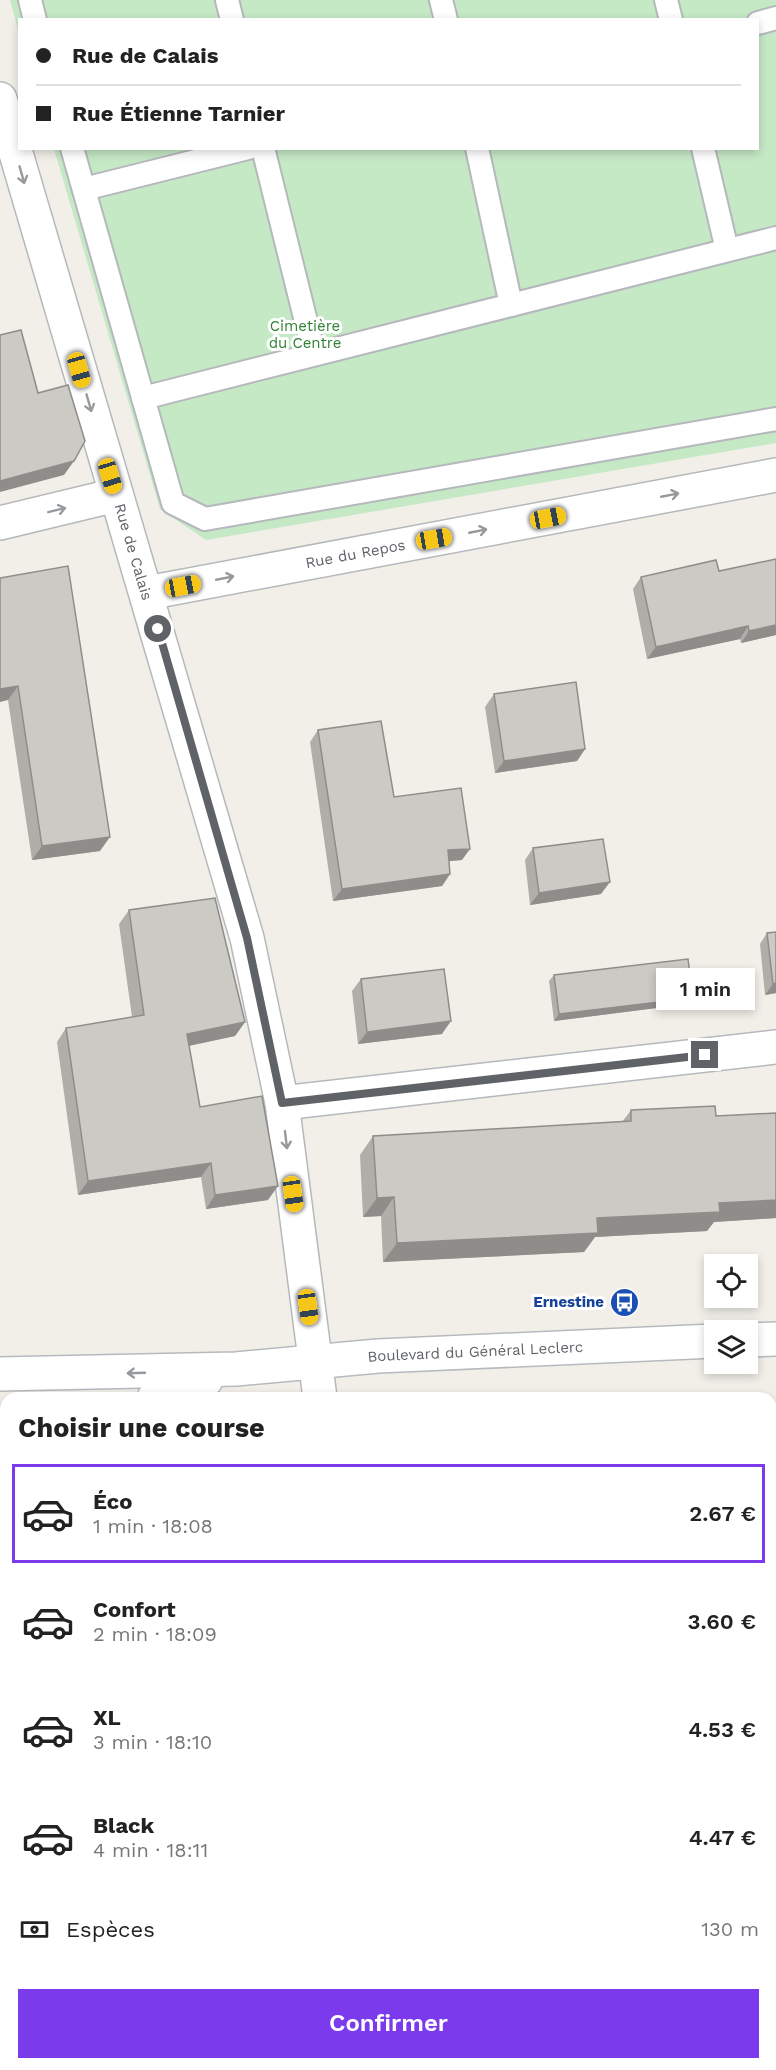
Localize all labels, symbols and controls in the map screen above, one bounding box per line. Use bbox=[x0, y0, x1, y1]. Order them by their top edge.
text: Rue de Calais bbox=[72, 43, 219, 68]
text: Rue Étienne Tarnier bbox=[72, 101, 285, 126]
one-way arrow bbox=[17, 165, 28, 184]
park label: Cimetière du Centre bbox=[269, 317, 341, 352]
car bbox=[65, 350, 93, 390]
one-way arrow bbox=[84, 393, 95, 412]
car bbox=[96, 456, 124, 496]
one-way arrow bbox=[660, 489, 679, 500]
street label: Rue de Calais bbox=[111, 501, 156, 602]
one-way arrow bbox=[47, 503, 66, 515]
car bbox=[529, 506, 567, 530]
one-way arrow bbox=[468, 525, 488, 536]
car bbox=[415, 527, 453, 551]
street label: Rue du Repos bbox=[304, 536, 407, 572]
one-way arrow bbox=[215, 572, 234, 583]
car bbox=[164, 574, 202, 598]
route start bbox=[144, 615, 171, 642]
callout: 1 min bbox=[656, 968, 754, 1010]
text: 1 min bbox=[680, 977, 731, 1001]
route end bbox=[691, 1041, 718, 1068]
one-way arrow bbox=[281, 1129, 292, 1149]
car bbox=[282, 1175, 304, 1213]
map controls bbox=[704, 1254, 758, 1374]
button: locate bbox=[704, 1254, 758, 1308]
bus stop icon: Ernestine bbox=[609, 1286, 641, 1318]
car bbox=[297, 1288, 319, 1326]
place label: Ernestine bbox=[533, 1293, 604, 1311]
button: layers bbox=[704, 1320, 758, 1374]
street label: Boulevard du Général Leclerc bbox=[367, 1338, 584, 1366]
one-way arrow bbox=[126, 1367, 146, 1378]
text: Choisir une course bbox=[18, 1412, 265, 1444]
icon: car bbox=[21, 1487, 75, 1541]
text: Éco bbox=[93, 1489, 132, 1514]
text: 2.67 € bbox=[689, 1501, 756, 1526]
text: 1 min · 18:08 bbox=[93, 1514, 213, 1538]
icon: car bbox=[21, 1595, 75, 1649]
text: Confort bbox=[93, 1597, 176, 1622]
text: 3.60 € bbox=[687, 1609, 756, 1634]
text: 2 min · 18:09 bbox=[93, 1622, 217, 1646]
icon: car bbox=[21, 1703, 75, 1757]
text: XL bbox=[93, 1705, 121, 1730]
text: 4.53 € bbox=[688, 1717, 756, 1742]
text: 3 min · 18:10 bbox=[93, 1730, 212, 1754]
icon: car bbox=[21, 1811, 75, 1865]
text: Black bbox=[93, 1813, 154, 1838]
text: 4.47 € bbox=[689, 1825, 756, 1850]
text: 4 min · 18:11 bbox=[93, 1838, 208, 1862]
icon: cash bbox=[18, 1913, 51, 1946]
text: Espèces bbox=[66, 1917, 155, 1942]
text: 130 m bbox=[701, 1917, 759, 1941]
button: Confirmer bbox=[18, 1989, 759, 2058]

